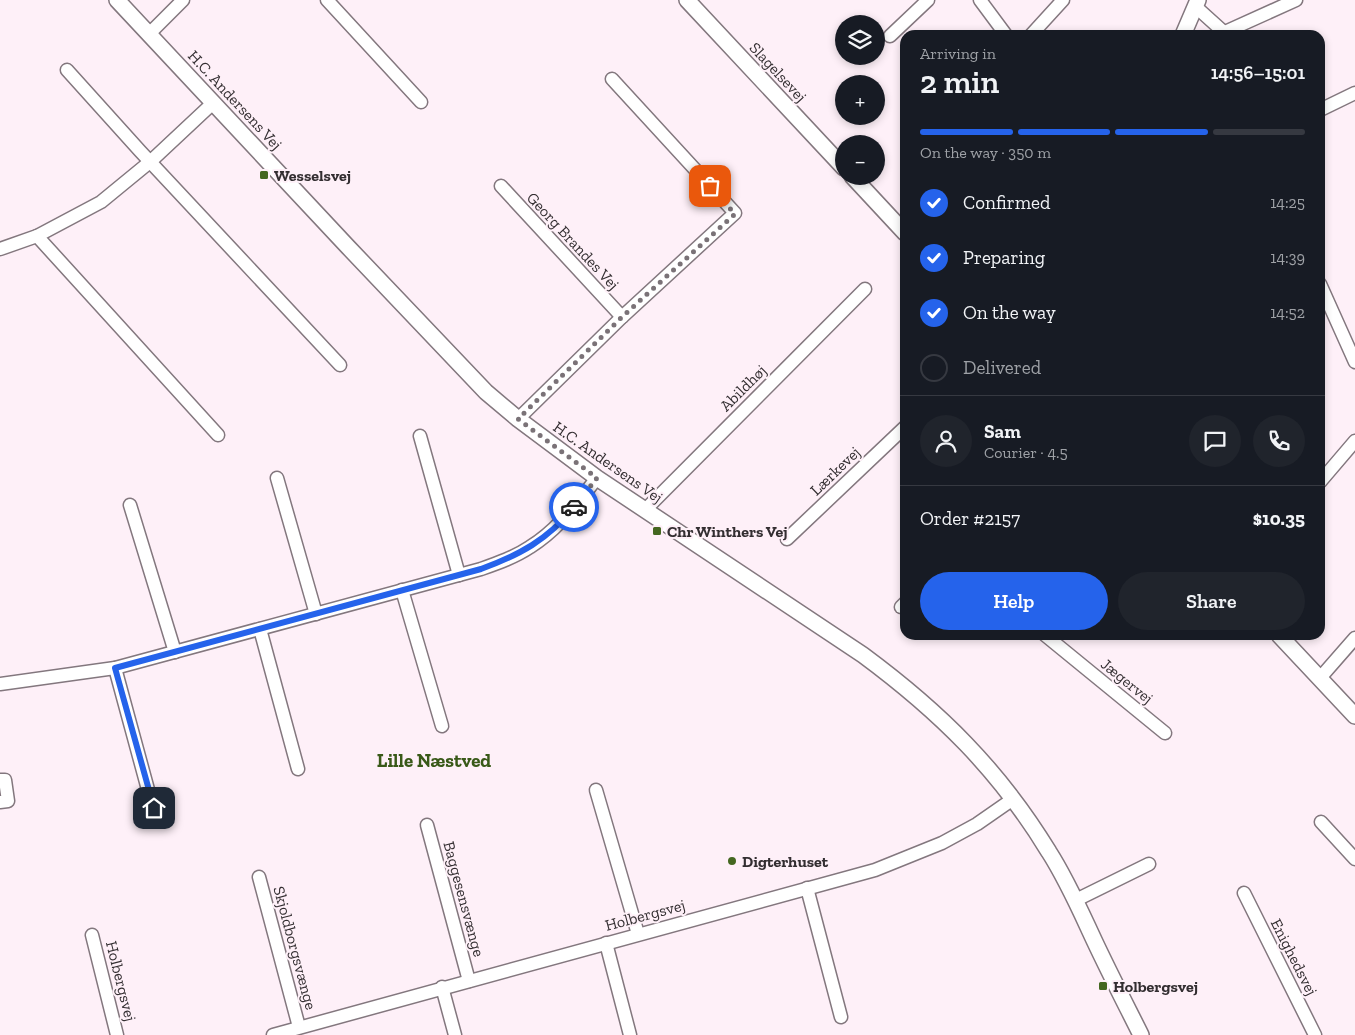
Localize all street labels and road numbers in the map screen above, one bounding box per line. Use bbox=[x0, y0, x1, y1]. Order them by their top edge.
street label: Slagelsevej bbox=[746, 38, 810, 106]
street label: H.C. Andersens Vej bbox=[184, 46, 286, 154]
street label: Georg Brandes Vej bbox=[523, 188, 623, 294]
street label: Abildhøj bbox=[716, 361, 770, 415]
street label: H.C. Andersens Vej bbox=[550, 417, 666, 507]
street label: Lærkevej bbox=[806, 443, 864, 499]
street label: Jægervej bbox=[1097, 654, 1157, 708]
street label: Baggesensvænge bbox=[439, 839, 489, 959]
street label: Skjoldborgsvænge bbox=[269, 884, 321, 1012]
street label: Holbergsvej bbox=[603, 895, 687, 935]
street label: Enighedsvej bbox=[1267, 915, 1321, 999]
street label: Holbergsvej bbox=[102, 939, 140, 1023]

